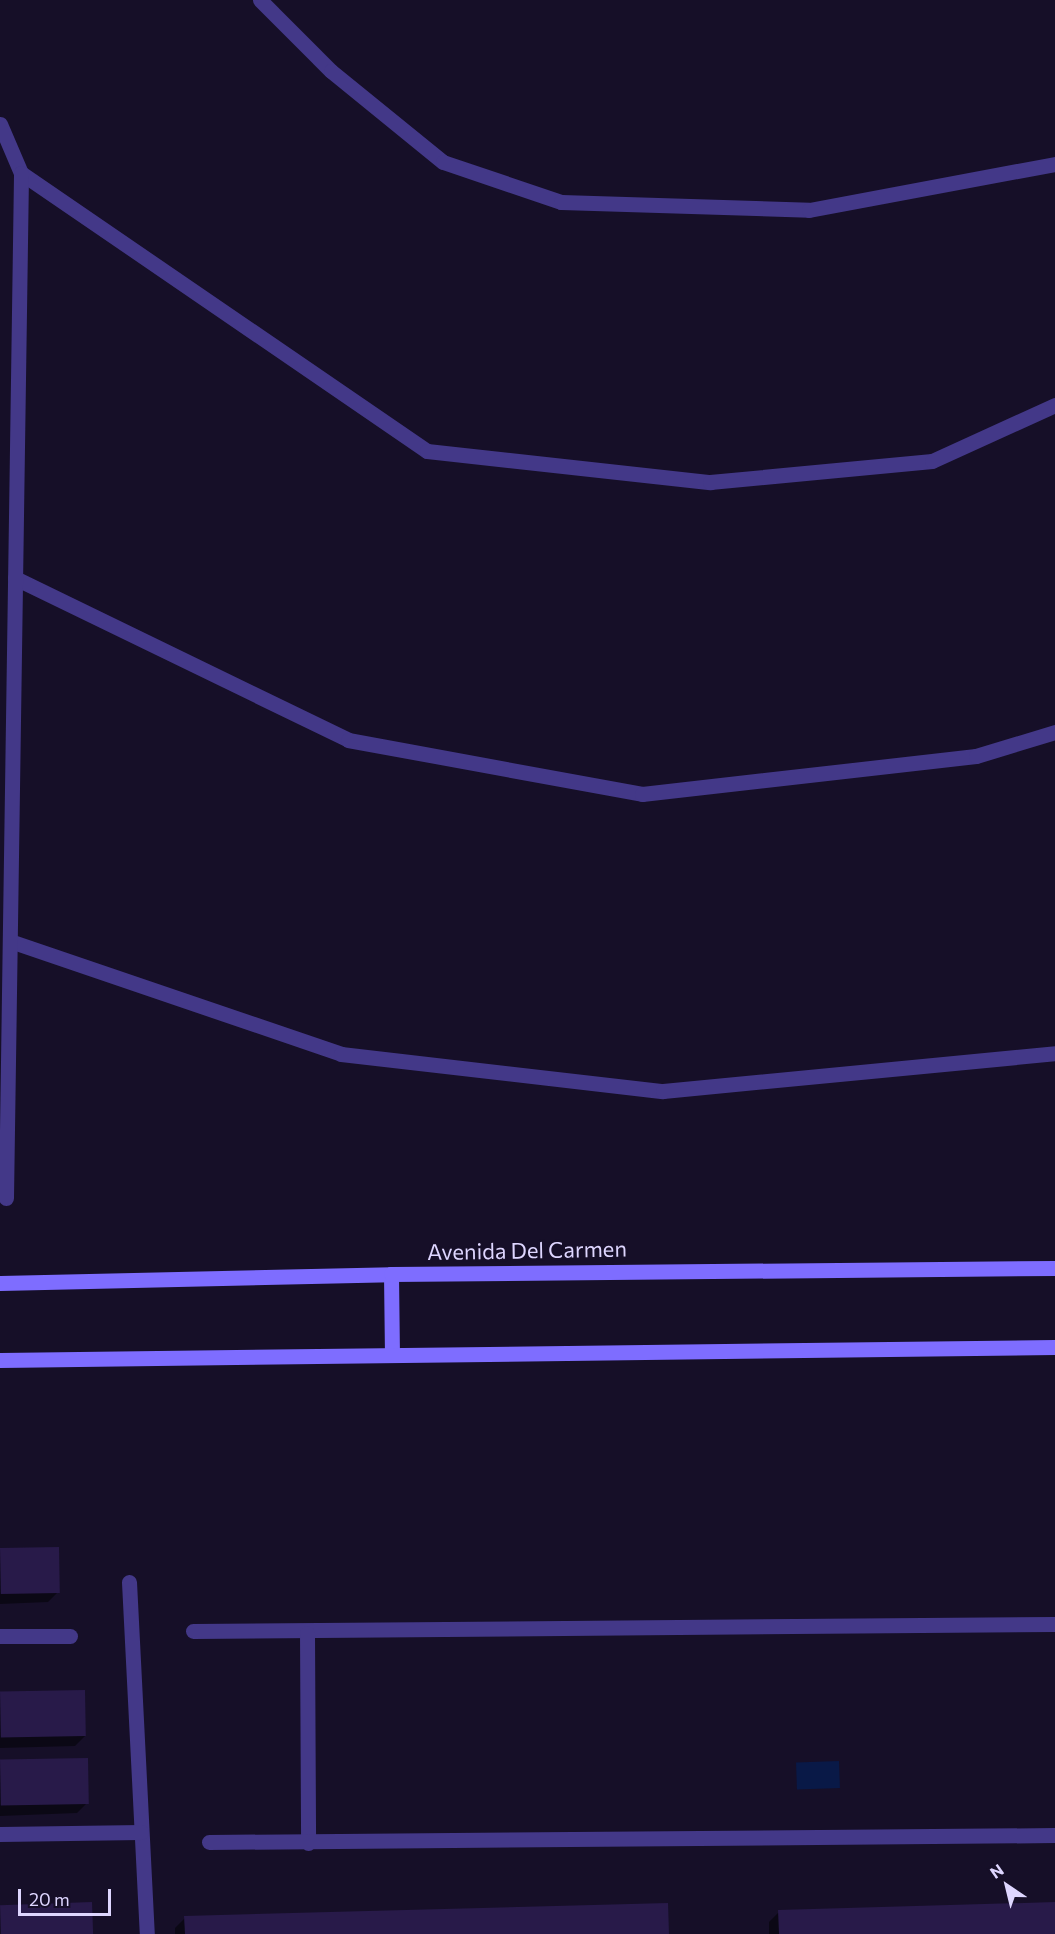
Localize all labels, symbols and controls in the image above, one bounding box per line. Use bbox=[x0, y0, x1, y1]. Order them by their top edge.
street label: Avenida Del Carmen bbox=[427, 1235, 627, 1265]
north arrow bbox=[977, 1856, 1037, 1916]
text: N bbox=[986, 1860, 1007, 1882]
scale bar bbox=[21, 1877, 114, 1915]
text: 20 m bbox=[29, 1888, 70, 1910]

